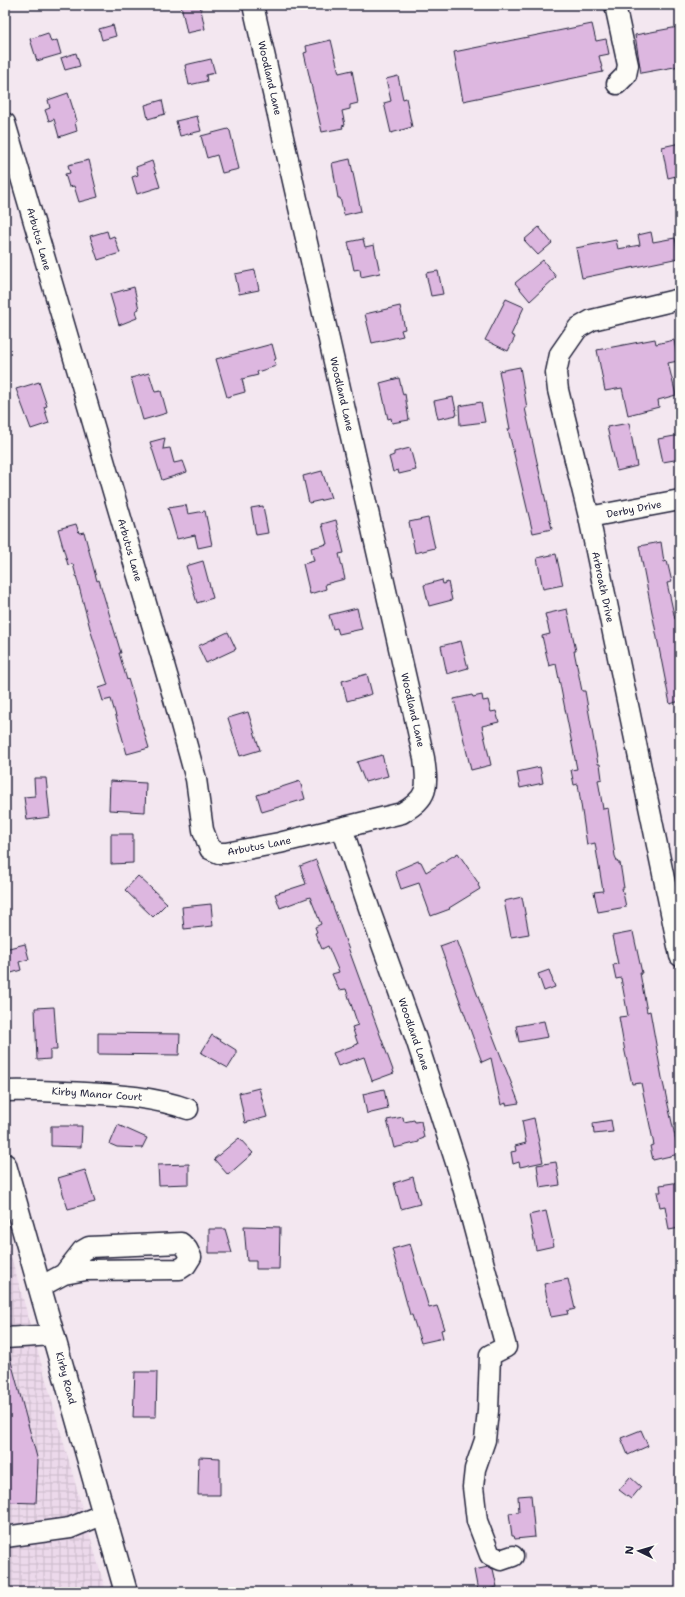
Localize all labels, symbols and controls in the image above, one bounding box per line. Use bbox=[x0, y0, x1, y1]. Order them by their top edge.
street label: Woodland Lane bbox=[255, 40, 285, 117]
street label: Arbutus Lane bbox=[24, 206, 54, 272]
street label: Woodland Lane bbox=[327, 356, 357, 433]
street label: Derby Drive bbox=[605, 497, 663, 521]
street label: Arbutus Lane bbox=[115, 517, 145, 583]
street label: Arbroath Drive bbox=[589, 550, 617, 624]
street label: Woodland Lane bbox=[398, 672, 428, 749]
street label: Arbutus Lane bbox=[226, 833, 292, 859]
street label: Woodland Lane bbox=[395, 996, 433, 1072]
street label: Kirby Manor Court bbox=[51, 1084, 143, 1104]
street label: Kirby Road bbox=[53, 1350, 79, 1406]
north arrow bbox=[619, 1531, 659, 1571]
text: N bbox=[622, 1545, 637, 1555]

